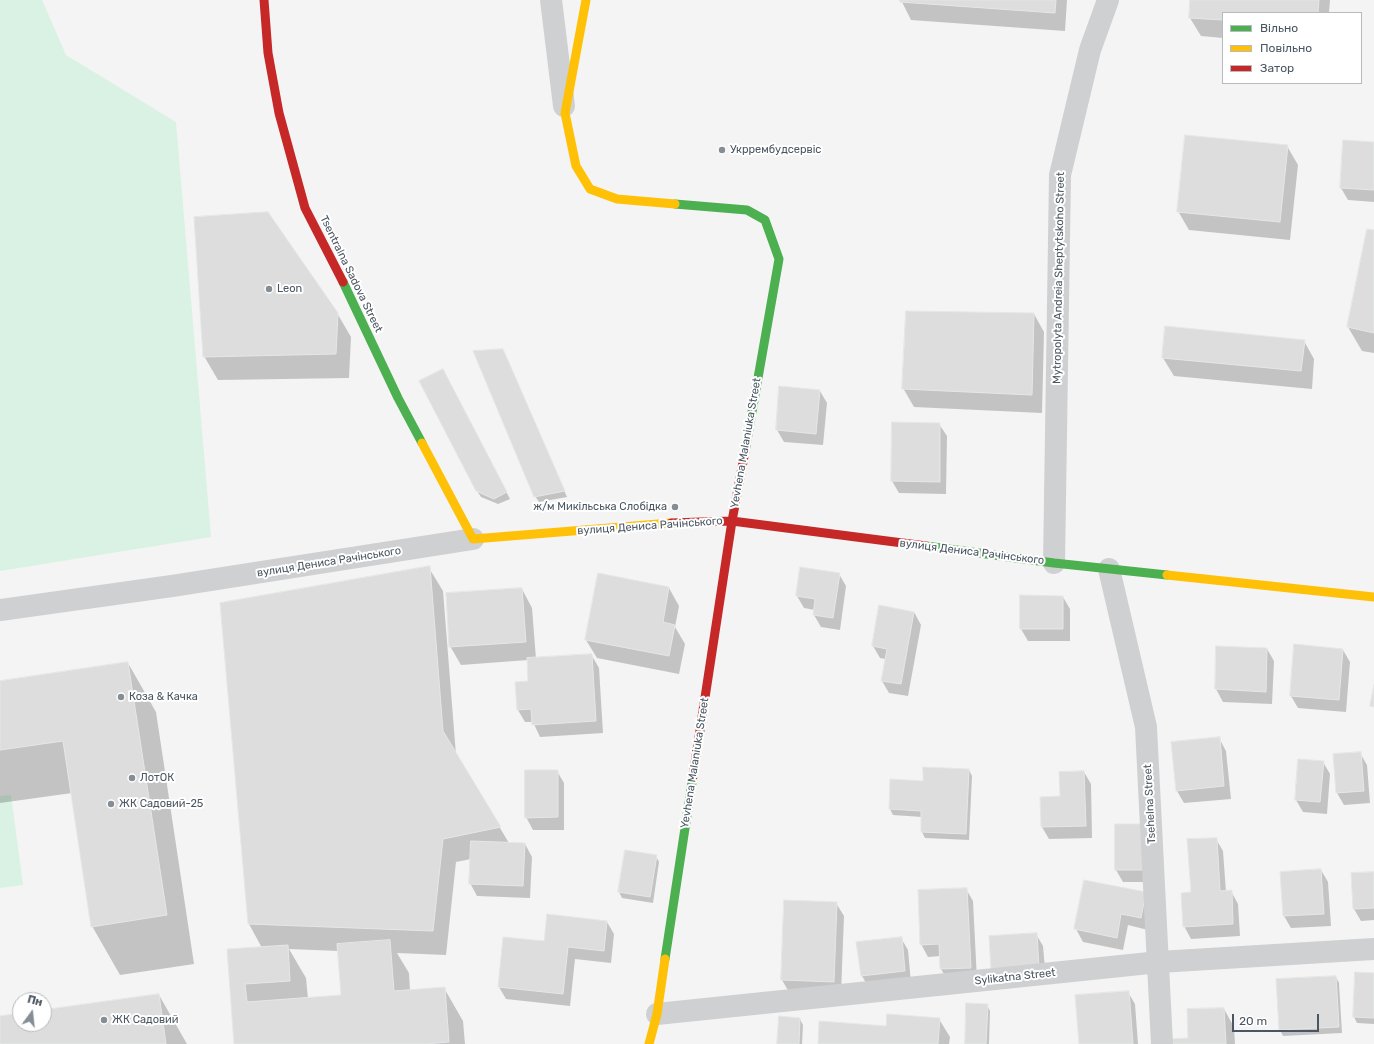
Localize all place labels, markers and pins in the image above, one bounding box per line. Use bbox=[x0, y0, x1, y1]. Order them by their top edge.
place label: Укррембудсервіс bbox=[730, 143, 821, 157]
marker: Укррембудсервіс bbox=[717, 145, 727, 155]
place label: Leon bbox=[277, 282, 302, 296]
marker: Leon bbox=[264, 284, 274, 294]
place label: ж/м Микільська Слобідка bbox=[533, 500, 667, 514]
marker: ж/м Микільська Слобідка bbox=[670, 502, 680, 512]
place label: Коза & Качка bbox=[129, 690, 198, 704]
marker: Коза & Качка bbox=[116, 692, 126, 702]
place label: ЛотОК bbox=[140, 771, 174, 785]
marker: ЛотОК bbox=[127, 773, 137, 783]
place label: ЖК Садовий-25 bbox=[119, 797, 203, 811]
marker: ЖК Садовий-25 bbox=[106, 799, 116, 809]
place label: ЖК Садовий bbox=[112, 1013, 179, 1027]
marker: ЖК Садовий bbox=[99, 1015, 109, 1025]

